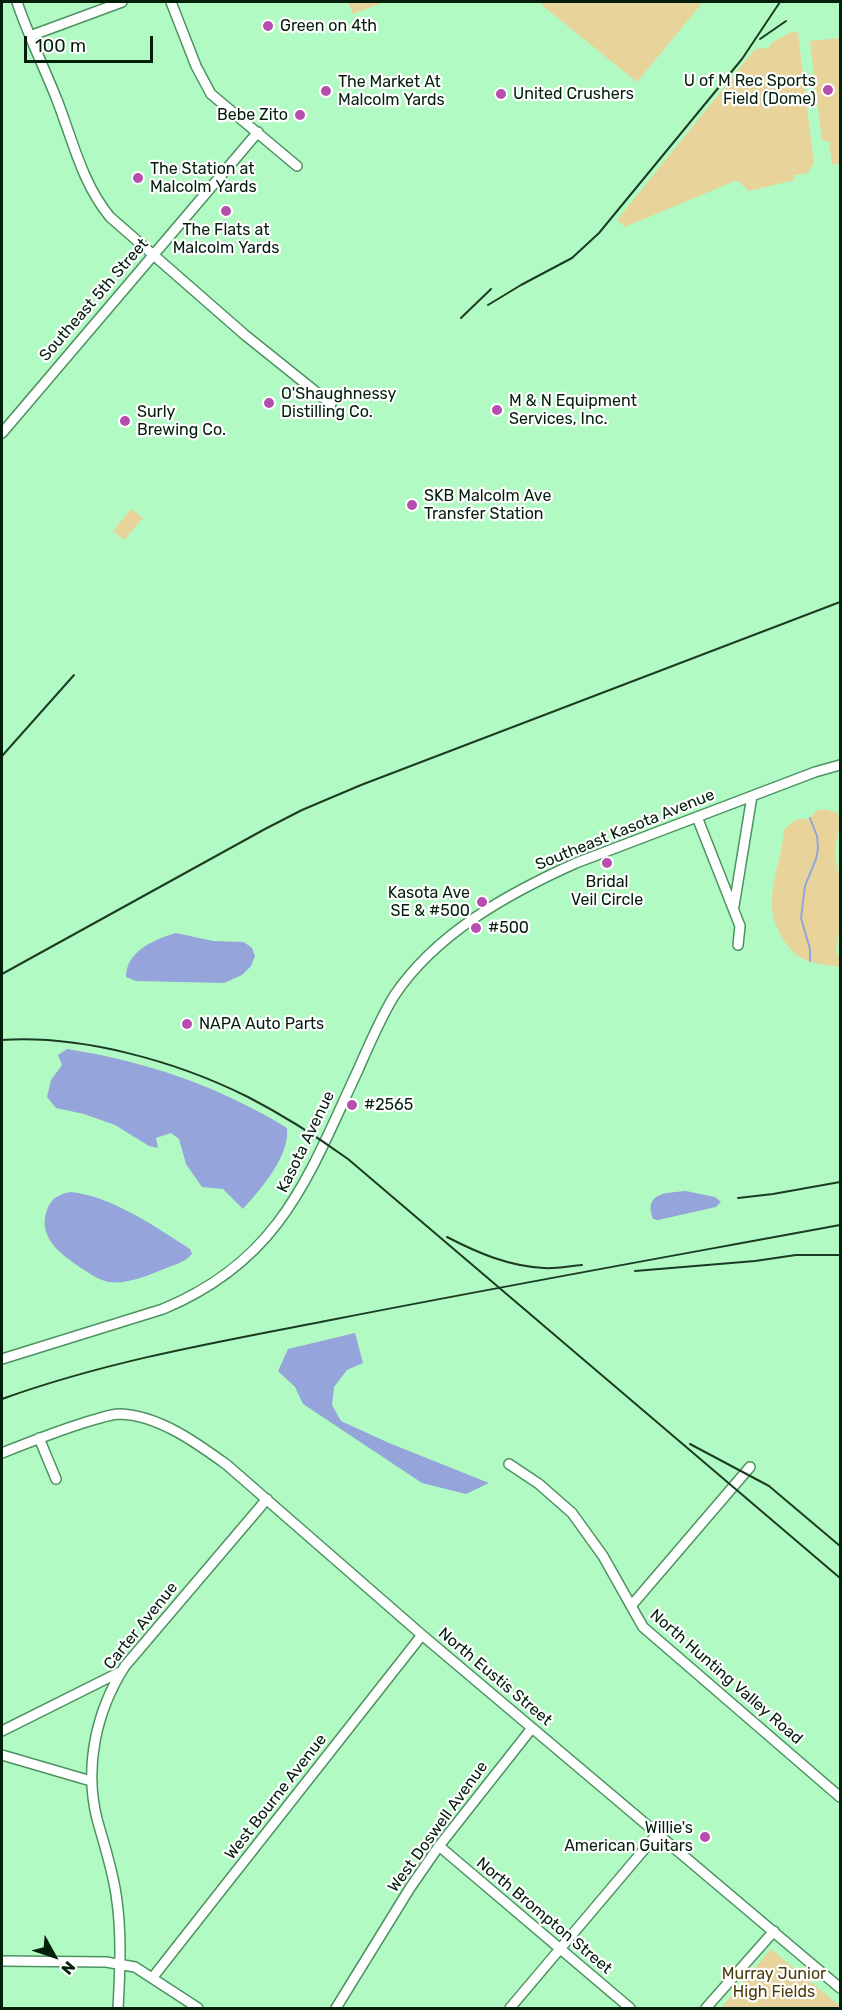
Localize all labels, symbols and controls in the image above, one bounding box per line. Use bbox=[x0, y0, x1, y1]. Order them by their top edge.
place label: Green on 4th bbox=[280, 16, 377, 36]
marker: Green on 4th bbox=[261, 19, 275, 33]
scale bar bbox=[27, 24, 156, 62]
text: 100 m bbox=[35, 35, 86, 57]
place label: U of M Rec Sports Field (Dome) bbox=[684, 71, 816, 109]
place label: The Market At Malcolm Yards bbox=[338, 72, 445, 110]
marker: U of M Rec Sports Field (Dome) bbox=[821, 83, 835, 97]
marker: The Market At Malcolm Yards bbox=[319, 84, 333, 98]
place label: United Crushers bbox=[513, 84, 634, 104]
marker: United Crushers bbox=[494, 87, 508, 101]
place label: Bebe Zito bbox=[217, 105, 288, 125]
marker: Bebe Zito bbox=[293, 108, 307, 122]
place label: The Station at Malcolm Yards bbox=[150, 159, 257, 197]
marker: The Station at Malcolm Yards bbox=[131, 171, 145, 185]
marker: The Flats at Malcolm Yards bbox=[219, 204, 233, 218]
place label: The Flats at Malcolm Yards bbox=[173, 220, 279, 258]
street label: Southeast 5th Street bbox=[35, 235, 153, 365]
place label: O'Shaughnessy Distilling Co. bbox=[281, 384, 396, 422]
place label: M & N Equipment Services, Inc. bbox=[509, 391, 637, 429]
marker: O'Shaughnessy Distilling Co. bbox=[262, 396, 276, 410]
place label: Surly Brewing Co. bbox=[137, 402, 226, 440]
marker: M & N Equipment Services, Inc. bbox=[490, 403, 504, 417]
marker: Surly Brewing Co. bbox=[118, 414, 132, 428]
place label: SKB Malcolm Ave Transfer Station bbox=[424, 486, 551, 524]
marker: SKB Malcolm Ave Transfer Station bbox=[405, 498, 419, 512]
street label: Southeast Kasota Avenue bbox=[533, 785, 717, 875]
marker: Bridal Veil Circle bbox=[600, 856, 614, 870]
place label: Bridal Veil Circle bbox=[571, 872, 643, 910]
place label: Kasota Ave SE & #500 bbox=[388, 883, 470, 921]
marker: Kasota Ave SE & #500 bbox=[475, 895, 489, 909]
place label: #500 bbox=[488, 918, 529, 938]
marker: #500 bbox=[469, 921, 483, 935]
place label: NAPA Auto Parts bbox=[199, 1014, 324, 1034]
marker: NAPA Auto Parts bbox=[180, 1017, 194, 1031]
street label: Kasota Avenue bbox=[273, 1088, 339, 1196]
place label: #2565 bbox=[364, 1095, 413, 1115]
marker: #2565 bbox=[345, 1098, 359, 1112]
street label: Carter Avenue bbox=[100, 1578, 182, 1674]
street label: North Hunting Valley Road bbox=[646, 1606, 806, 1748]
street label: North Eustis Street bbox=[434, 1624, 556, 1730]
street label: West Bourne Avenue bbox=[221, 1730, 331, 1864]
street label: West Doswell Avenue bbox=[384, 1758, 492, 1896]
place label: Willie's American Guitars bbox=[564, 1818, 693, 1856]
marker: Willie's American Guitars bbox=[698, 1830, 712, 1844]
street label: North Brompton Street bbox=[472, 1854, 616, 1978]
north arrow bbox=[24, 1926, 84, 1986]
text: N bbox=[57, 1957, 79, 1978]
park label: Murray Junior High Fields bbox=[722, 1964, 826, 2002]

